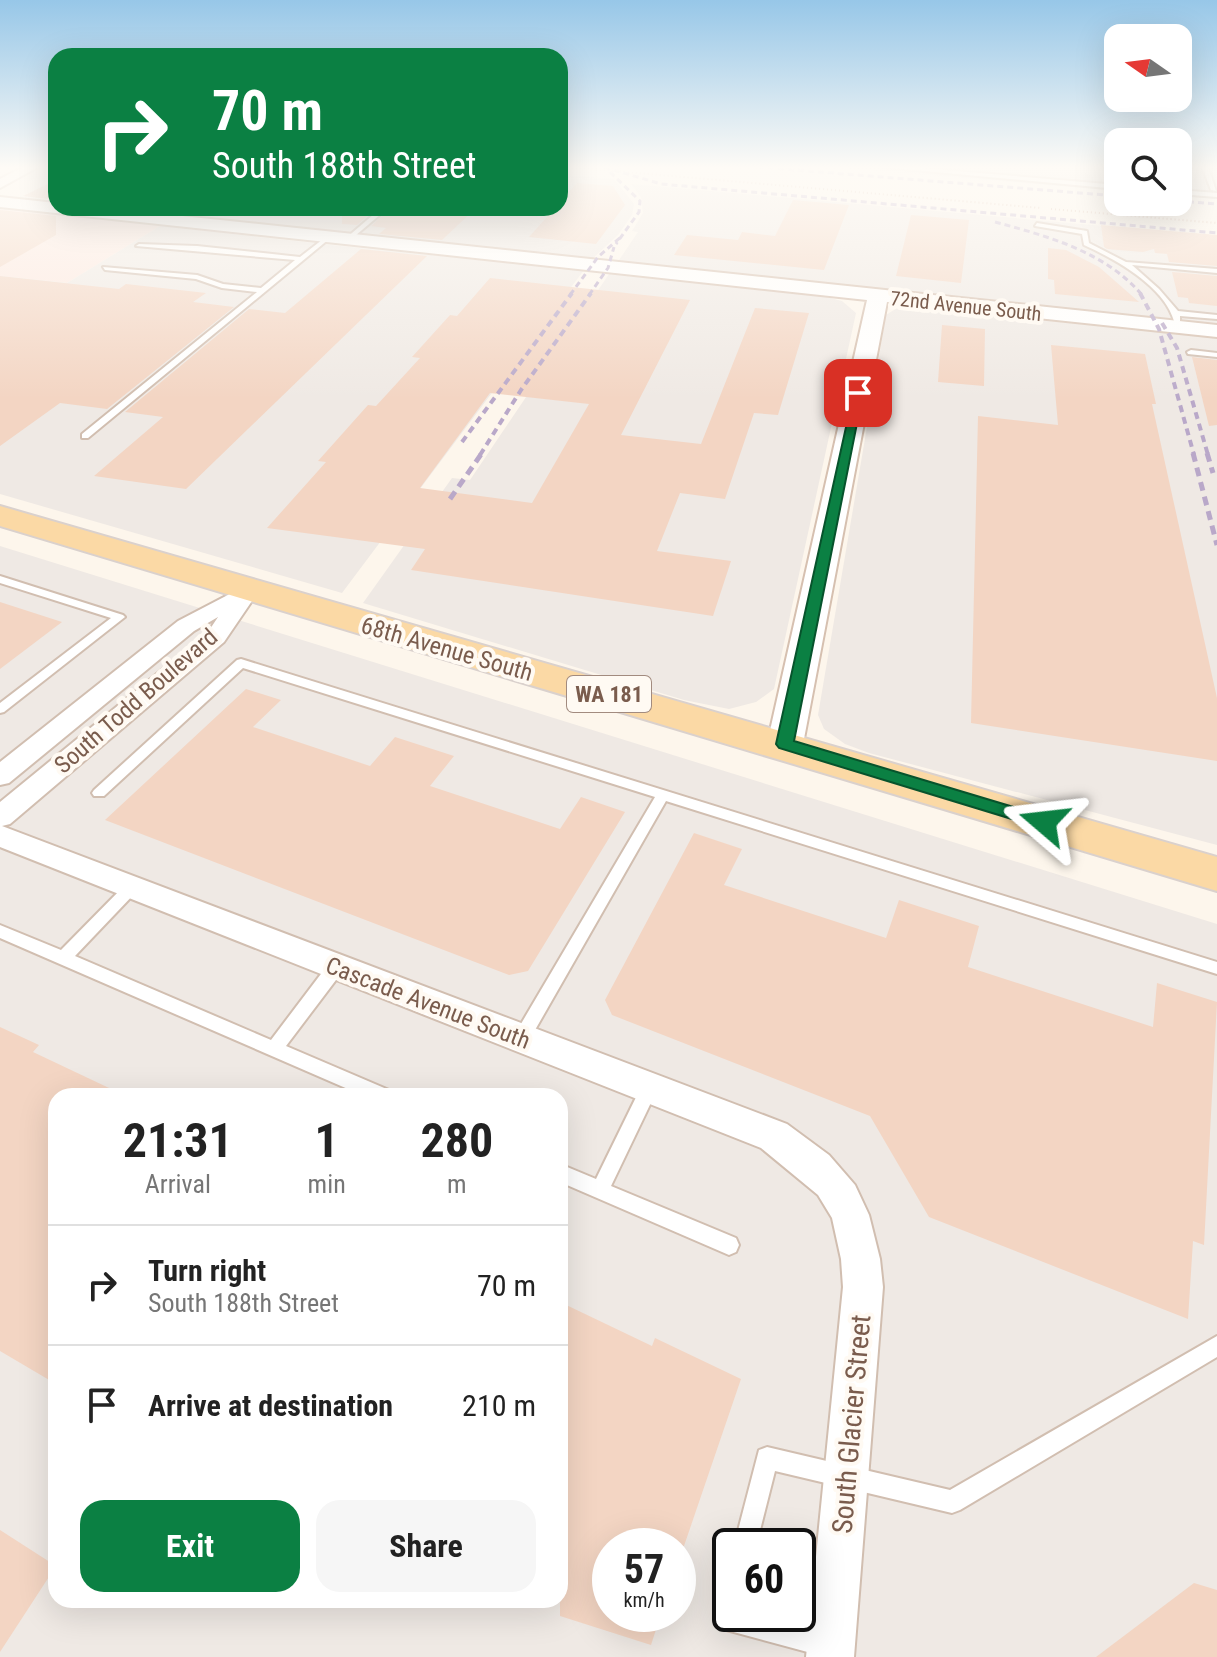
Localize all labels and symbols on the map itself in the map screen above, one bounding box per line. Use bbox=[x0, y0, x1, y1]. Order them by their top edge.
north arrow bbox=[1104, 24, 1192, 112]
street label: 72nd Avenue South bbox=[889, 286, 1043, 326]
pin bbox=[824, 359, 892, 427]
street label: 68th Avenue South bbox=[358, 611, 536, 687]
street label: South Todd Boulevard bbox=[49, 623, 223, 779]
road number: WA 181 bbox=[567, 676, 651, 712]
position arrow bbox=[1002, 780, 1086, 864]
street label: Cascade Avenue South bbox=[322, 951, 534, 1055]
street label: South Glacier Street bbox=[825, 1313, 878, 1535]
speed limit sign: 60 bbox=[712, 1528, 816, 1632]

